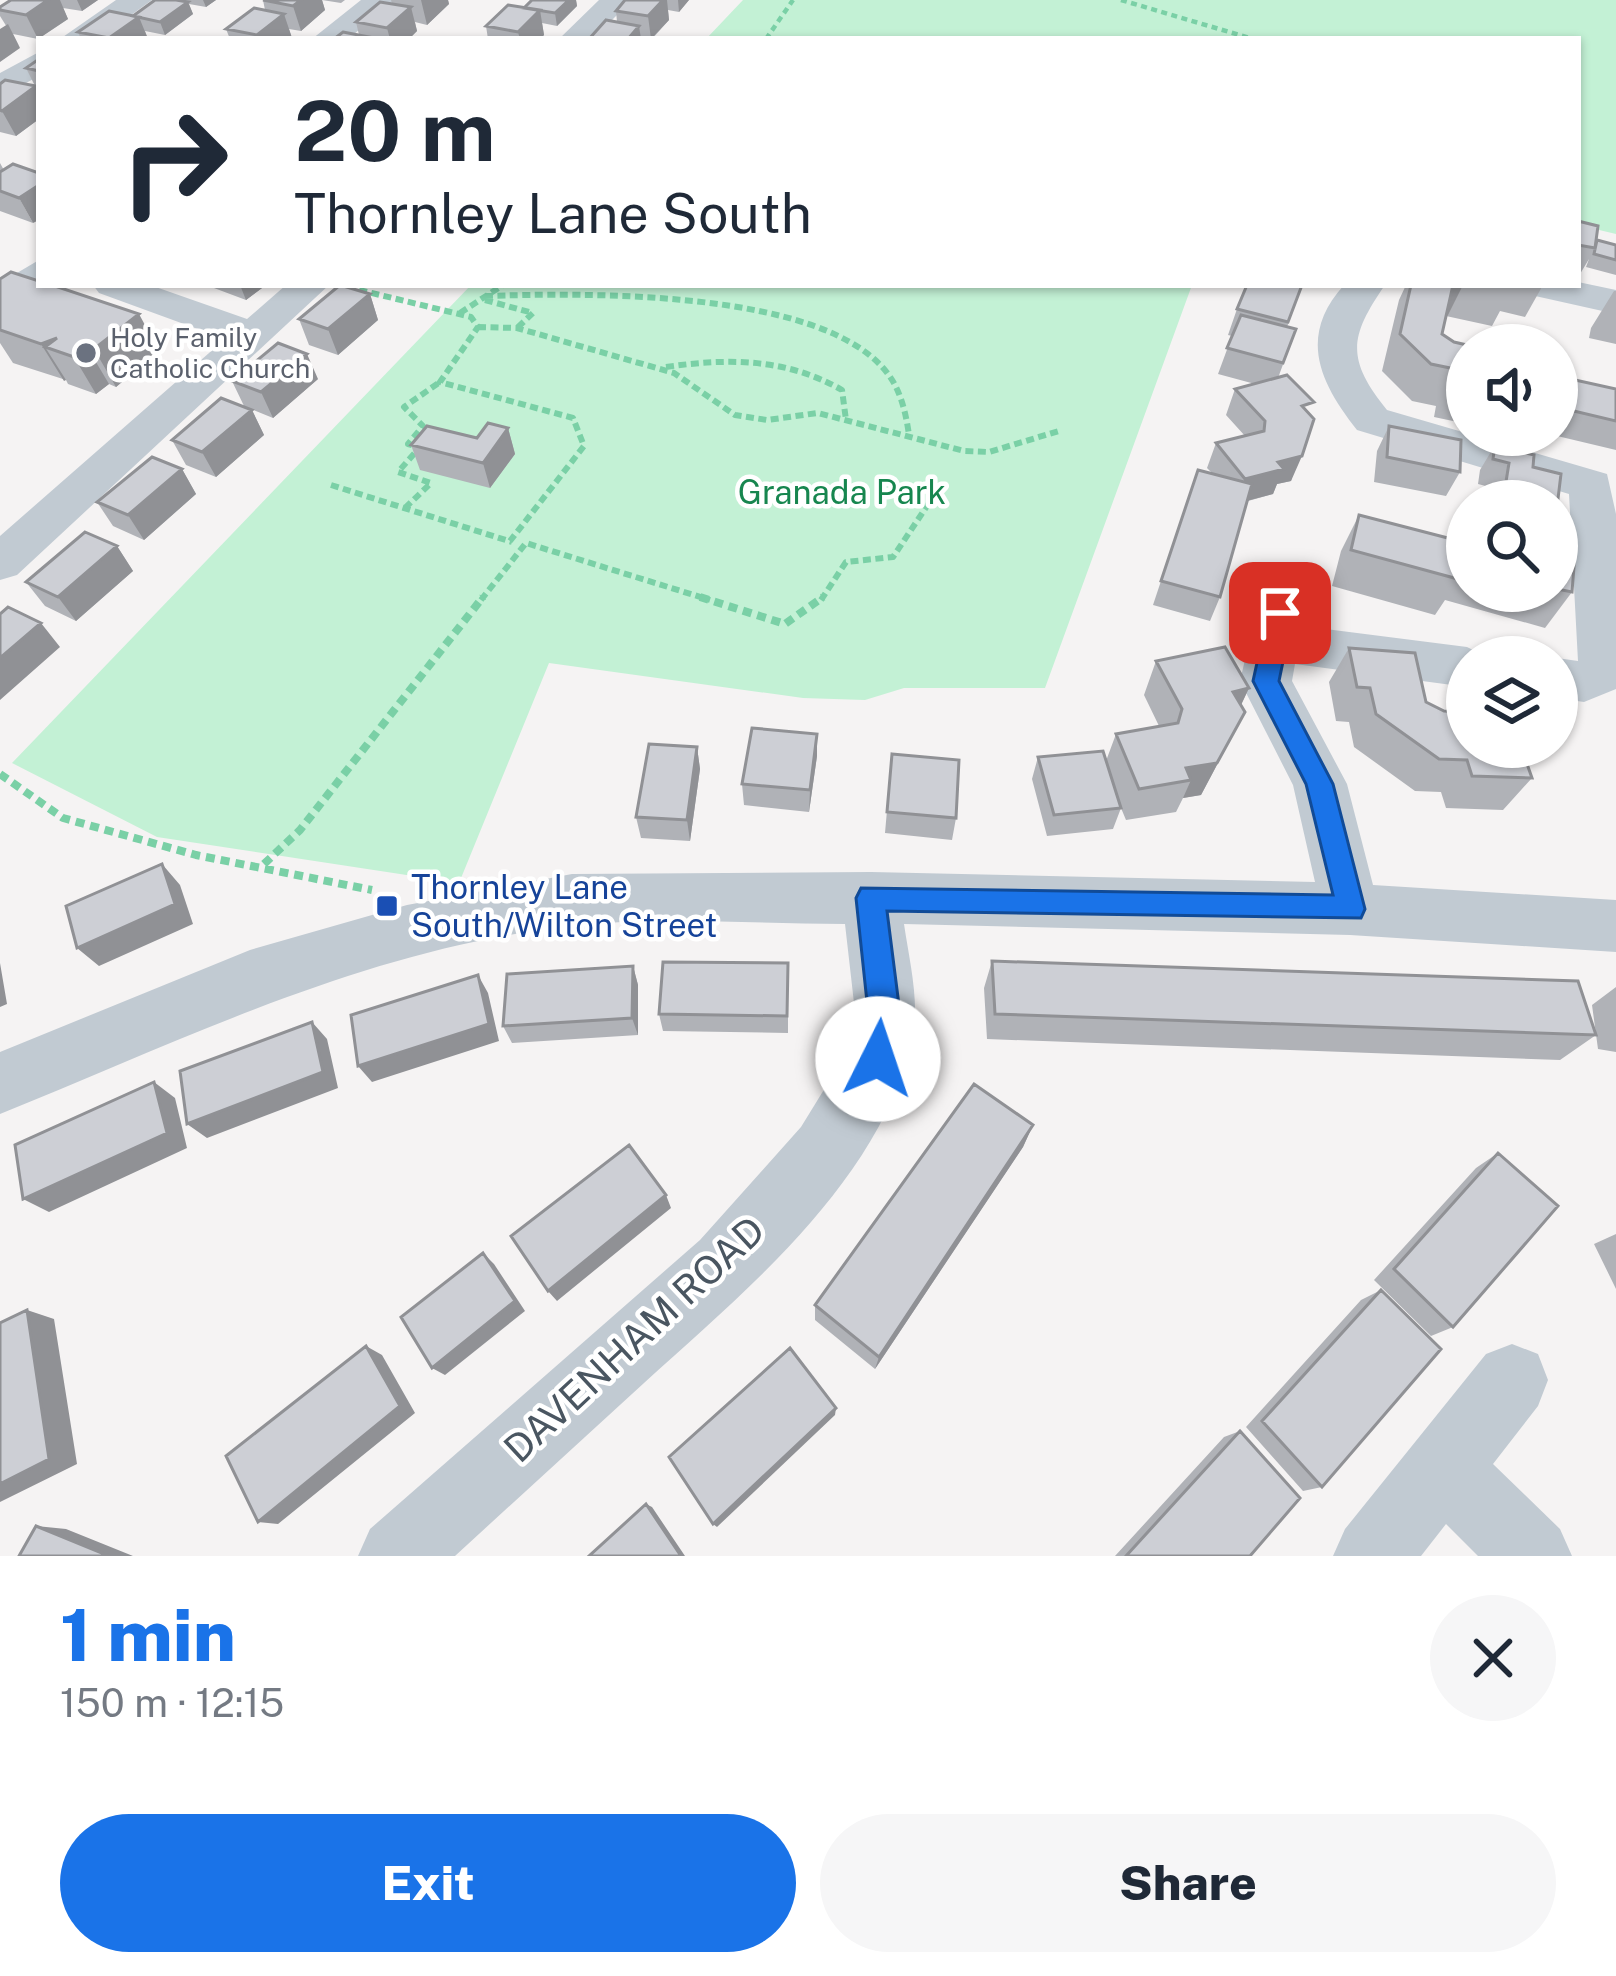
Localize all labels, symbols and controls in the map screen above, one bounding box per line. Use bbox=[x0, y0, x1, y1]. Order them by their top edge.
text: 20 m bbox=[294, 81, 496, 180]
icon: right bbox=[96, 84, 252, 240]
text: Thornley Lane South bbox=[294, 182, 812, 245]
place label: Holy Family Catholic Church bbox=[110, 321, 310, 384]
map controls bbox=[1446, 324, 1578, 768]
button: sound bbox=[1446, 324, 1578, 456]
marker: Holy Family Catholic Church bbox=[73, 340, 99, 366]
park label: Granada Park bbox=[738, 473, 946, 511]
button: search bbox=[1446, 480, 1578, 612]
pin bbox=[1229, 562, 1331, 664]
icon: arrive bbox=[1247, 580, 1313, 646]
button: layers bbox=[1446, 636, 1578, 768]
place label: Thornley Lane South/Wilton Street bbox=[411, 868, 717, 944]
marker: Thornley Lane South/Wilton Street bbox=[374, 893, 400, 919]
position arrow bbox=[815, 996, 941, 1122]
street label: DAVENHAM ROAD bbox=[494, 1207, 774, 1471]
text: 1 min bbox=[60, 1593, 236, 1677]
button: close bbox=[1430, 1595, 1556, 1721]
text: 150 m · 12:15 bbox=[60, 1680, 284, 1726]
button: Exit bbox=[60, 1814, 796, 1952]
button: Share bbox=[820, 1814, 1556, 1952]

